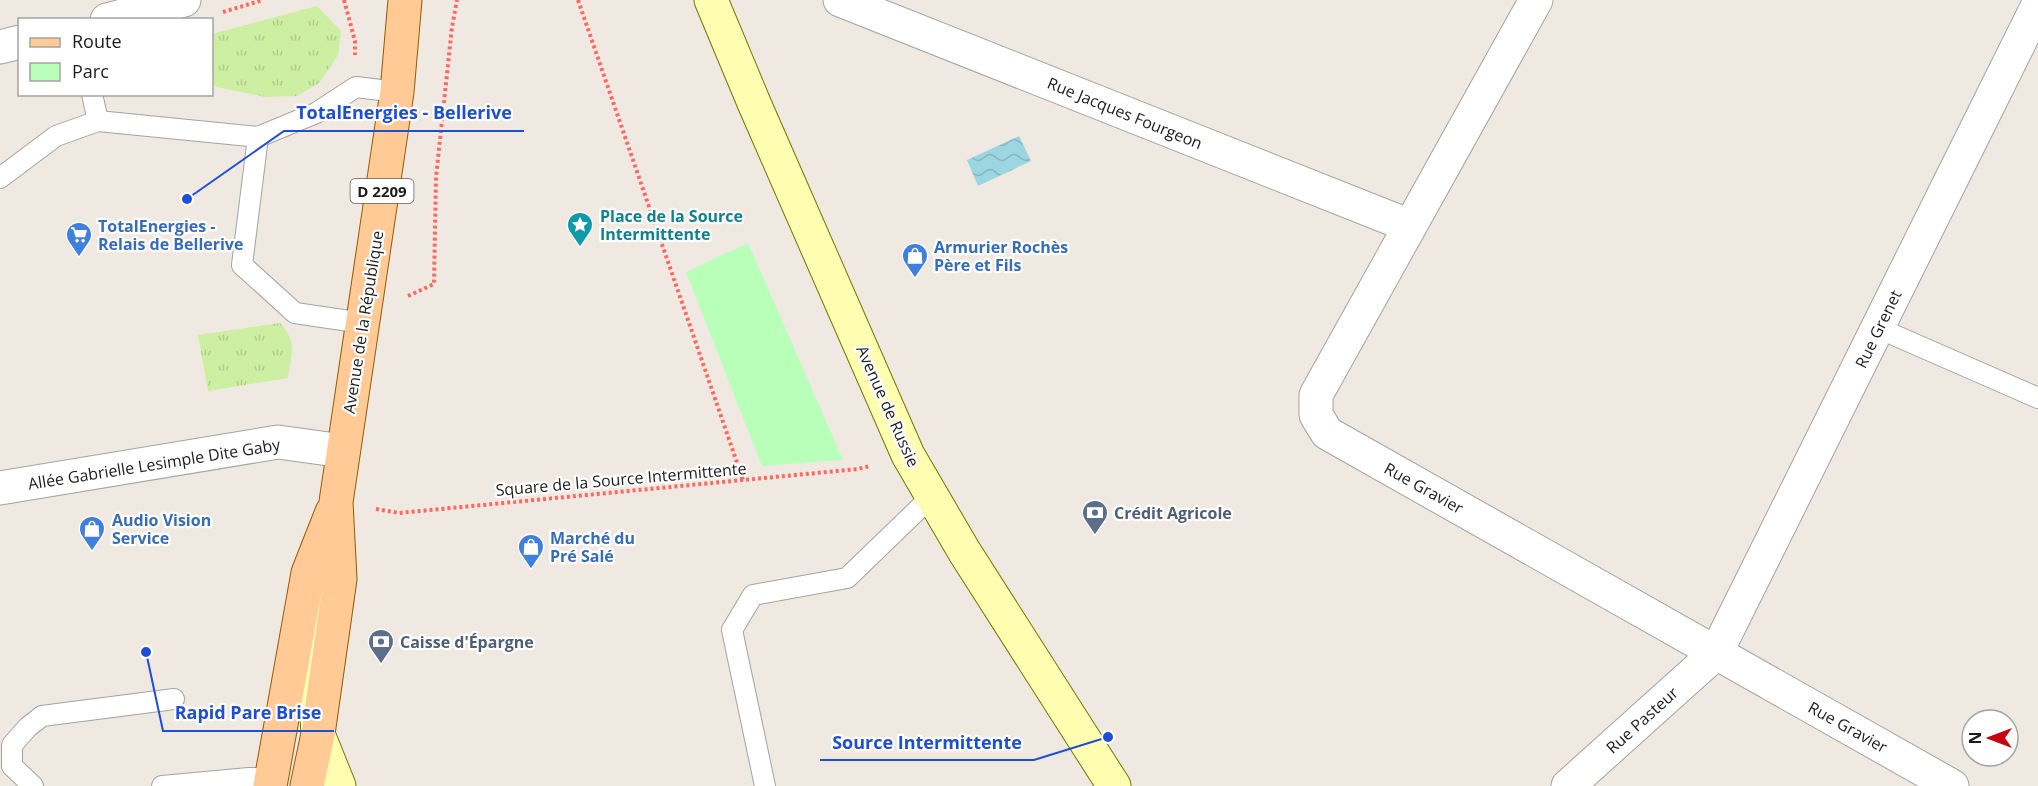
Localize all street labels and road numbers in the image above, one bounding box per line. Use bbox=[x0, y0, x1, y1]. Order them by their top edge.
street label: Rue Jacques Fourgeon bbox=[1044, 72, 1206, 154]
road number: D 2209 bbox=[350, 179, 413, 203]
street label: Avenue de la République bbox=[338, 229, 388, 415]
street label: Rue Grenet bbox=[1850, 286, 1907, 372]
street label: Avenue de Russie bbox=[851, 342, 925, 470]
street label: Allée Gabrielle Lesimple Dite Gaby bbox=[26, 433, 283, 495]
street label: Square de la Source Intermittente bbox=[495, 457, 747, 501]
street label: Rue Gravier bbox=[1380, 457, 1468, 519]
street label: Rue Pasteur bbox=[1601, 681, 1683, 758]
street label: Rue Gravier bbox=[1804, 696, 1892, 758]

